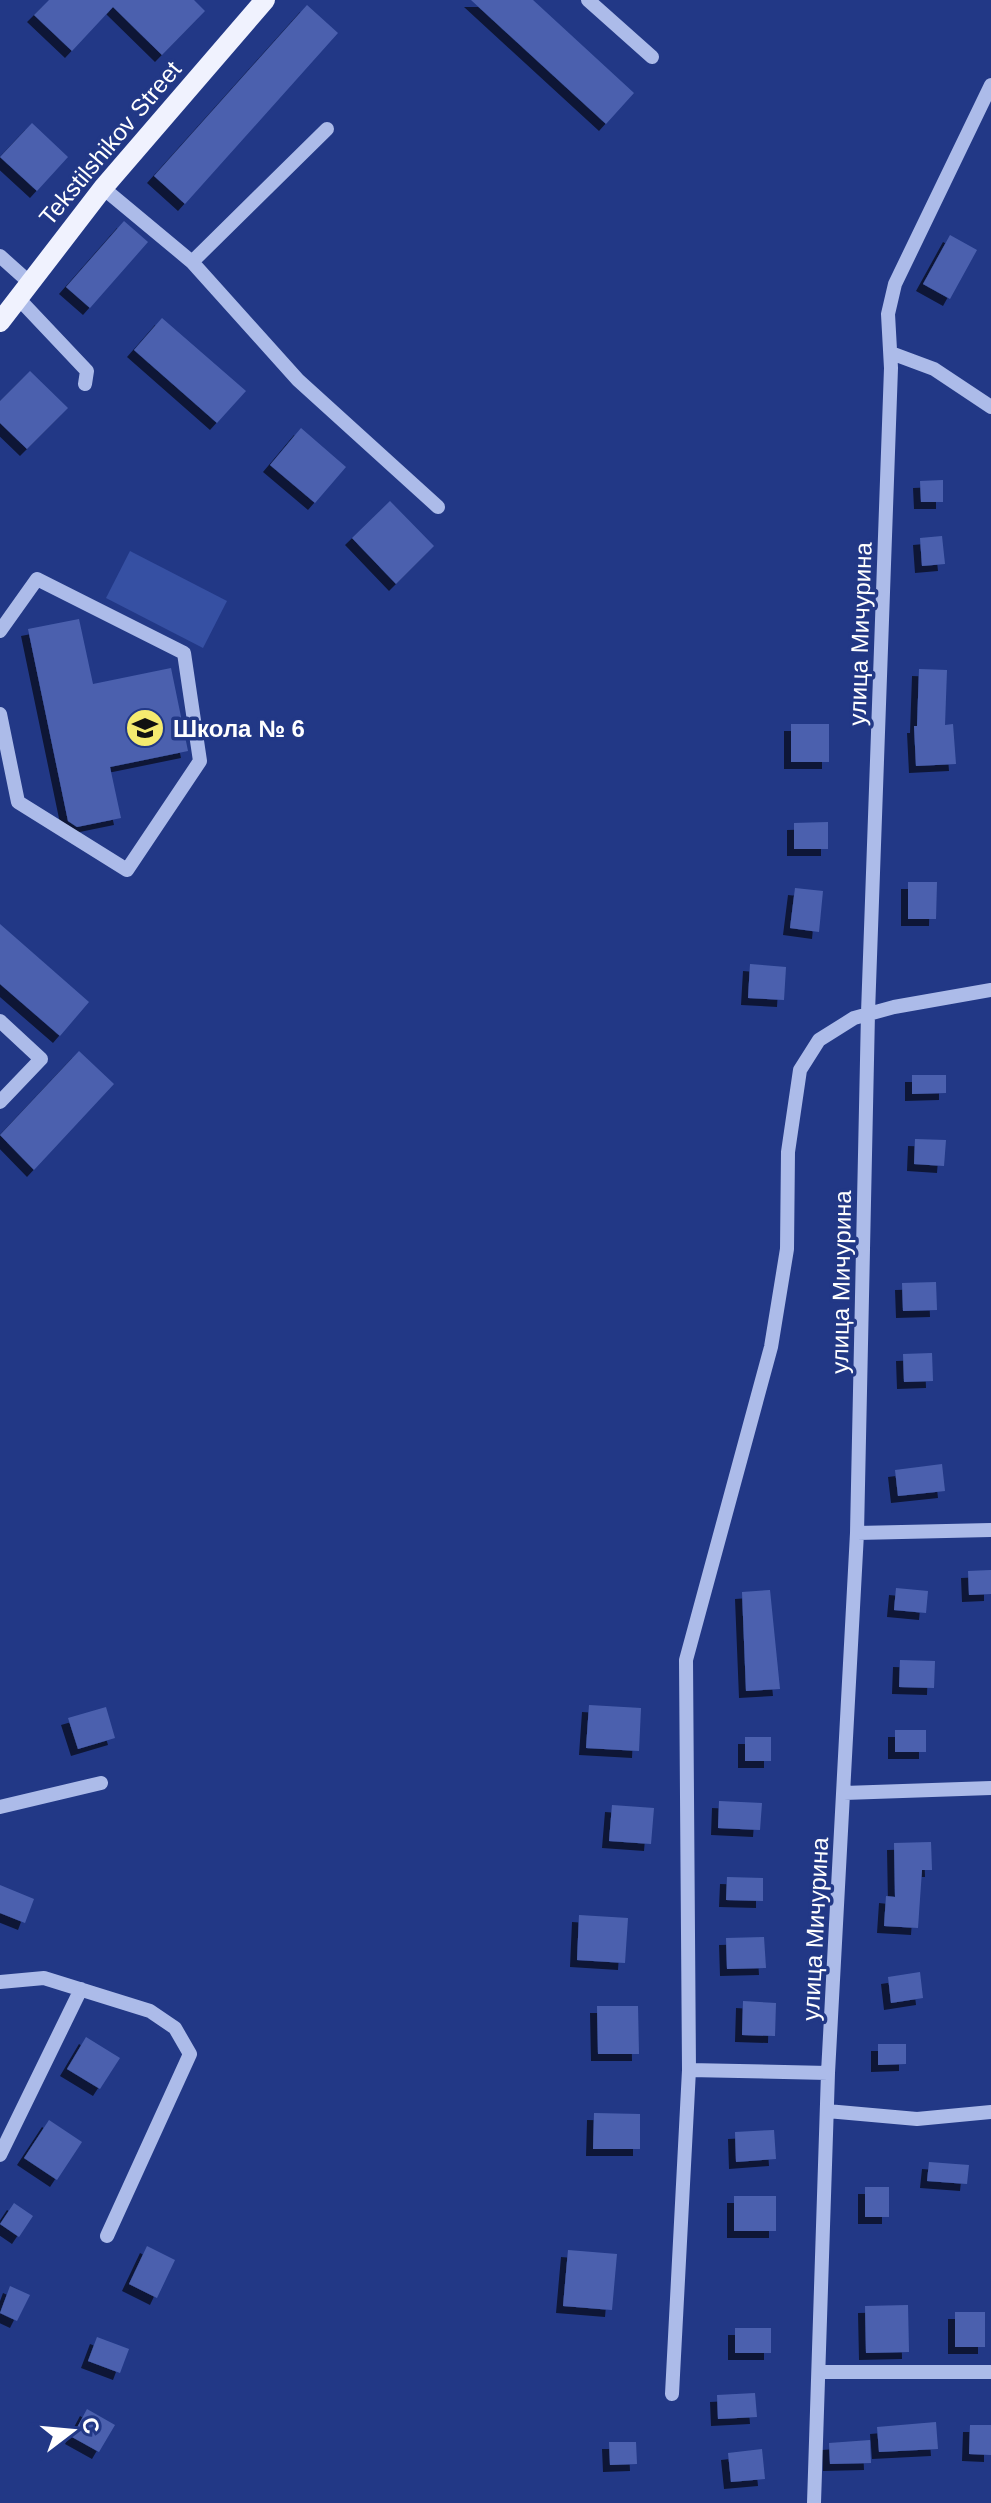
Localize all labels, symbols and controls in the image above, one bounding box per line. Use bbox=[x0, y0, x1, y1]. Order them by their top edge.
street label: Tekstilshikov Street bbox=[34, 55, 187, 230]
street label: улица Мичурина bbox=[843, 541, 877, 726]
school or university icon: Школа № 6 bbox=[124, 707, 166, 749]
place label: Школа № 6 bbox=[173, 715, 305, 742]
street label: улица Мичурина bbox=[826, 1189, 856, 1374]
street label: улица Мичурина bbox=[797, 1836, 833, 2021]
north arrow bbox=[32, 2391, 112, 2471]
text: С bbox=[77, 2415, 105, 2437]

